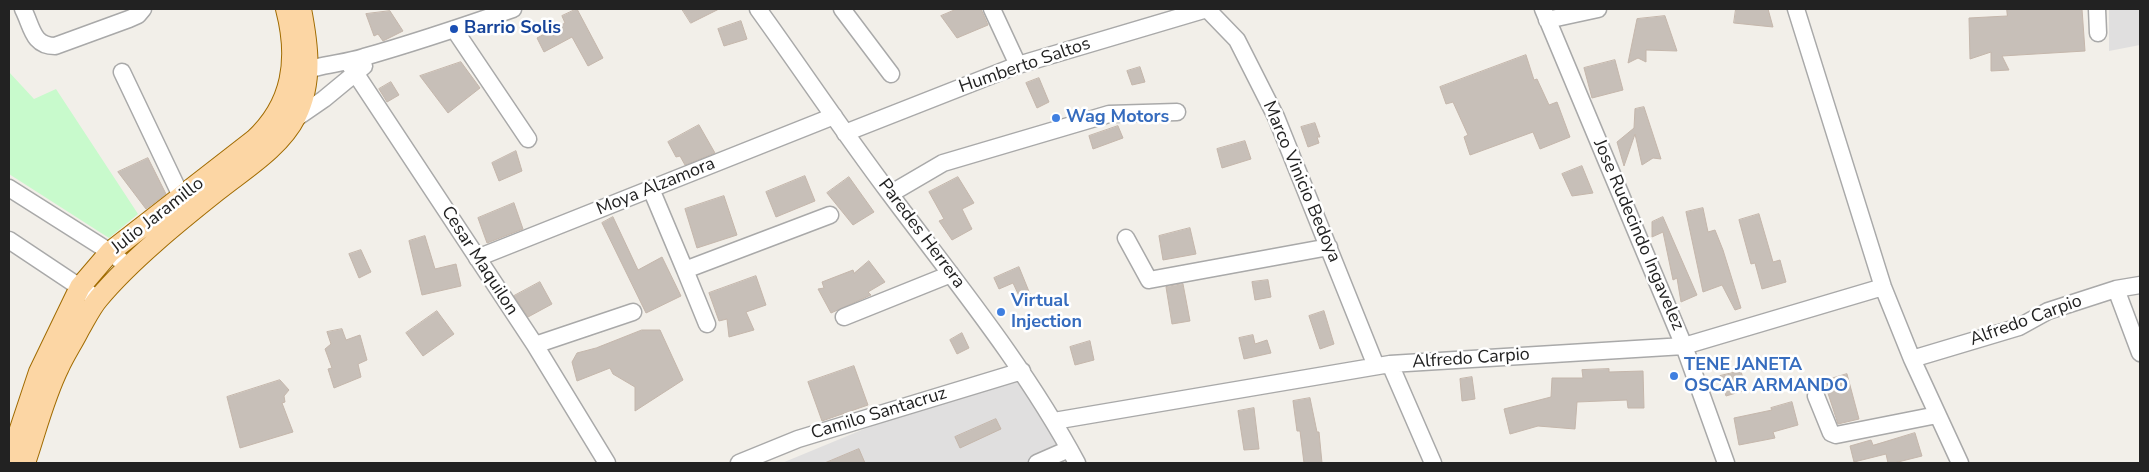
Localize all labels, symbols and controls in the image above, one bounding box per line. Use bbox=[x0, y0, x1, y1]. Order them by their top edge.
place label: Barrio Solis bbox=[464, 18, 561, 40]
marker: Barrio Solis bbox=[448, 23, 460, 35]
street label: Humberto Saltos bbox=[956, 33, 1094, 99]
street label: Marco Vinicio Bedoya bbox=[1257, 98, 1345, 266]
place label: Wag Motors bbox=[1066, 107, 1169, 129]
marker: Wag Motors bbox=[1050, 112, 1062, 124]
street label: Jose Rudecindo Ingavelez bbox=[1588, 136, 1688, 334]
street label: Moya Alzamora bbox=[594, 153, 718, 221]
street label: Julio Jaramillo bbox=[107, 173, 209, 259]
street label: Paredes Herrera bbox=[873, 175, 969, 293]
street label: Cesar Maquilon bbox=[436, 202, 522, 320]
place label: Virtual Injection bbox=[1011, 291, 1082, 334]
street label: Alfredo Carpio bbox=[1967, 291, 2085, 351]
marker: Virtual Injection bbox=[995, 306, 1007, 318]
street label: Alfredo Carpio bbox=[1411, 344, 1531, 374]
place label: TENE JANETA OSCAR ARMANDO bbox=[1684, 355, 1848, 398]
marker: TENE JANETA OSCAR ARMANDO bbox=[1668, 370, 1680, 382]
street label: Camilo Santacruz bbox=[809, 383, 949, 445]

